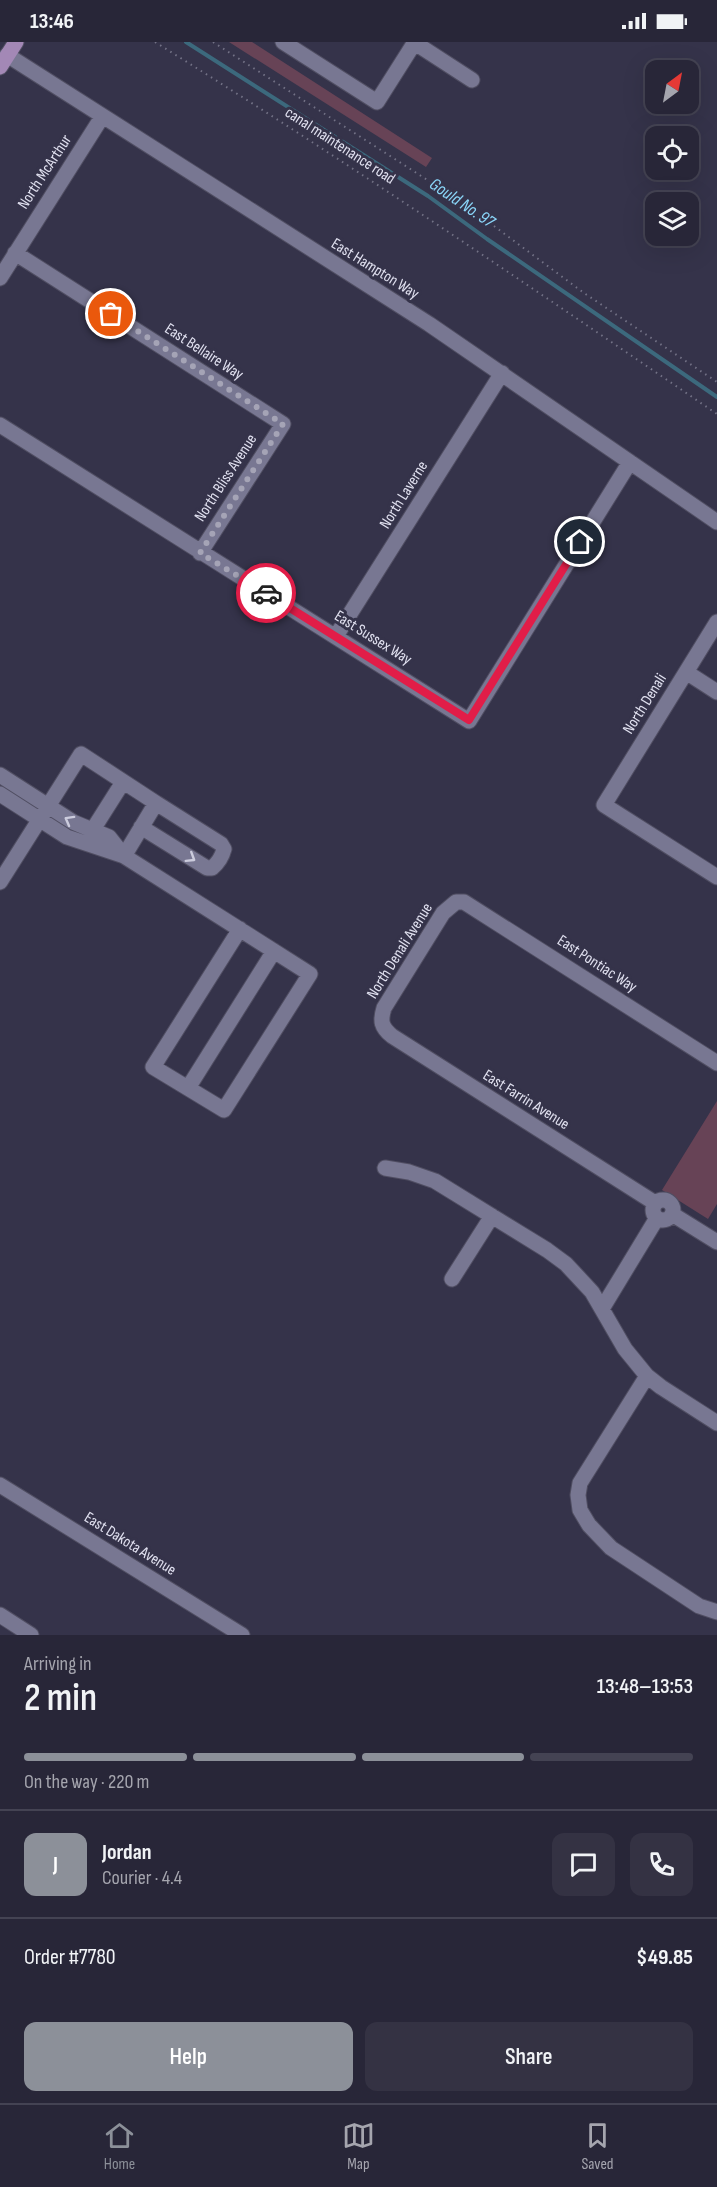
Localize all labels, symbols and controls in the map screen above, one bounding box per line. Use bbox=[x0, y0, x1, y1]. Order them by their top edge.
text: 13:46 bbox=[30, 8, 74, 35]
north arrow bbox=[645, 60, 699, 114]
map controls bbox=[645, 60, 699, 246]
street label: canal maintenance road bbox=[281, 103, 399, 189]
button: locate bbox=[645, 126, 699, 180]
street label: North McArthur bbox=[14, 131, 76, 213]
water label: Gould No. 97 bbox=[425, 174, 500, 234]
button: layers bbox=[645, 192, 699, 246]
street label: East Hampton Way bbox=[328, 234, 422, 304]
pin bbox=[85, 288, 136, 339]
icon: bag bbox=[94, 297, 127, 330]
street label: East Bellaire Way bbox=[161, 320, 247, 384]
street label: North Bliss Avenue bbox=[191, 431, 261, 525]
street label: North Laverne bbox=[376, 458, 432, 532]
pin bbox=[554, 516, 605, 567]
icon: home bbox=[563, 525, 596, 558]
courier bbox=[236, 563, 296, 623]
icon: car bbox=[250, 577, 283, 610]
street label: East Sussex Way bbox=[331, 607, 415, 669]
street label: North Denali bbox=[619, 670, 671, 738]
one-way arrow bbox=[65, 816, 75, 827]
one-way arrow bbox=[185, 851, 195, 863]
street label: North Denali Avenue bbox=[363, 900, 437, 1002]
street label: East Pontiac Way bbox=[554, 931, 640, 997]
street label: East Farrin Avenue bbox=[479, 1066, 573, 1134]
street label: East Dakota Avenue bbox=[81, 1508, 179, 1580]
text: Arriving in bbox=[24, 1652, 92, 1676]
text: 13:48–13:53 bbox=[597, 1673, 693, 1700]
text: 2 min bbox=[24, 1675, 97, 1722]
text: On the way · 220 m bbox=[24, 1770, 149, 1794]
button: chat bbox=[552, 1833, 615, 1896]
button: phone bbox=[630, 1833, 693, 1896]
text: Jordan bbox=[102, 1839, 151, 1866]
text: J bbox=[53, 1851, 58, 1878]
text: Courier · 4.4 bbox=[102, 1866, 182, 1890]
text: Order #7780 bbox=[24, 1944, 116, 1971]
text: $49.85 bbox=[636, 1944, 693, 1971]
button: Help bbox=[24, 2022, 353, 2091]
button: Share bbox=[365, 2022, 693, 2091]
tab: Home bbox=[103, 2119, 136, 2174]
tab: Map bbox=[342, 2119, 375, 2174]
tab: Saved bbox=[581, 2119, 614, 2174]

